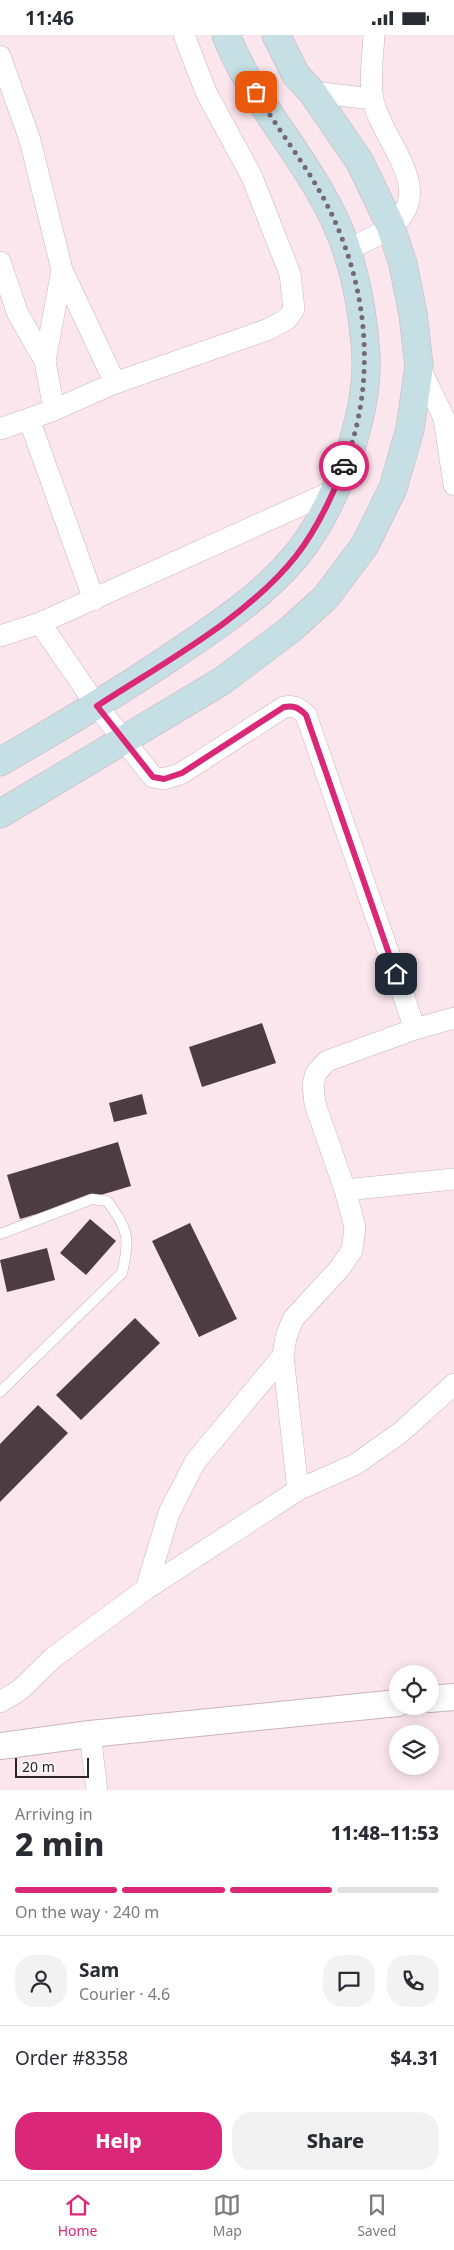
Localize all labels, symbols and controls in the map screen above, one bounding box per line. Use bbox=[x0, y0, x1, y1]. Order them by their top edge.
text: 11:46 bbox=[25, 5, 74, 31]
pin bbox=[235, 71, 277, 113]
icon: bag bbox=[242, 78, 270, 106]
courier bbox=[319, 441, 369, 491]
icon: car bbox=[330, 452, 358, 480]
pin bbox=[375, 953, 417, 995]
icon: home bbox=[382, 960, 410, 988]
map controls bbox=[389, 1665, 439, 1775]
button: locate bbox=[389, 1665, 439, 1715]
button: layers bbox=[389, 1725, 439, 1775]
scale bar bbox=[15, 1755, 89, 1778]
text: 20 m bbox=[22, 1757, 55, 1776]
text: Arriving in bbox=[15, 1803, 93, 1825]
text: 11:48–11:53 bbox=[331, 1820, 439, 1846]
text: 2 min bbox=[15, 1822, 104, 1865]
text: On the way · 240 m bbox=[15, 1901, 159, 1923]
button: person bbox=[15, 1955, 67, 2007]
button: chat bbox=[323, 1955, 375, 2007]
button: phone bbox=[387, 1955, 439, 2007]
text: Sam bbox=[79, 1957, 119, 1983]
text: Courier · 4.6 bbox=[79, 1983, 170, 2005]
text: Order #8358 bbox=[15, 2045, 128, 2071]
text: $4.31 bbox=[390, 2045, 439, 2071]
button: Help bbox=[15, 2112, 222, 2170]
button: Share bbox=[232, 2112, 439, 2170]
tab: Home bbox=[58, 2191, 97, 2240]
tab: Map bbox=[213, 2191, 242, 2240]
tab: Saved bbox=[357, 2191, 396, 2240]

